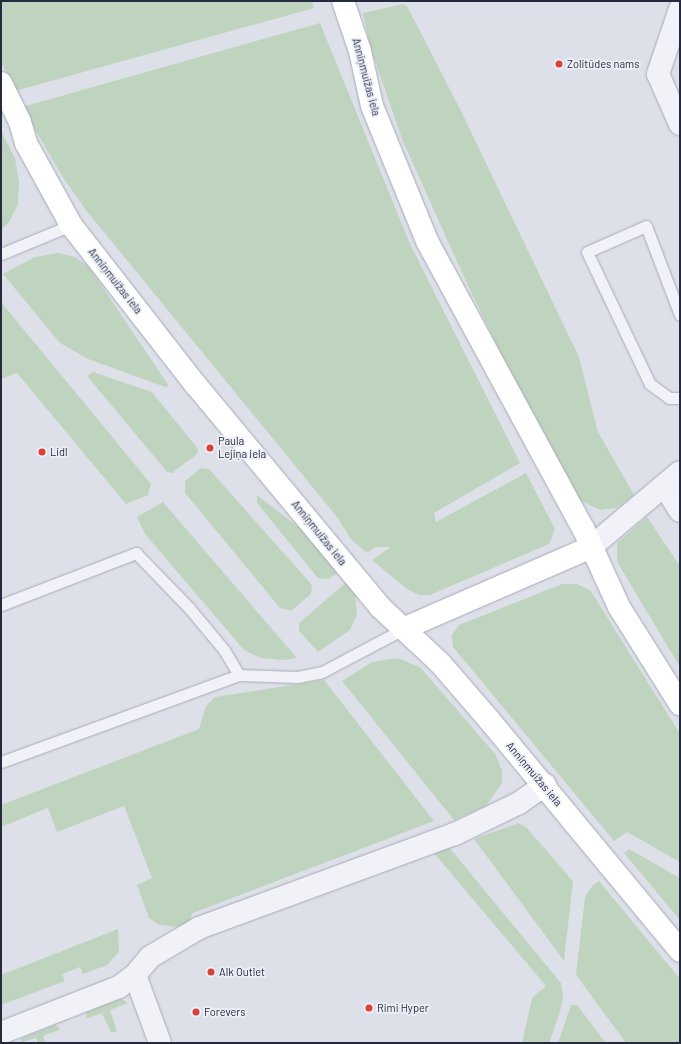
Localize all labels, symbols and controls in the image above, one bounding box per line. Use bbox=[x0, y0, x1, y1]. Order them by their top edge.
street label: Anniņmuižas iela bbox=[349, 37, 383, 117]
place label: Zolitūdes nams bbox=[567, 57, 640, 71]
marker: Zolitūdes nams bbox=[554, 59, 564, 69]
street label: Anniņmuižas iela bbox=[85, 245, 145, 317]
place label: Paula Lejiņa iela bbox=[218, 435, 266, 461]
marker: Paula Lejiņa iela bbox=[205, 443, 215, 453]
place label: Lidl bbox=[50, 445, 68, 459]
marker: Lidl bbox=[37, 447, 47, 457]
street label: Anniņmuižas iela bbox=[289, 498, 349, 568]
street label: Anniņmuižas iela bbox=[503, 739, 565, 809]
place label: Alk Outlet bbox=[219, 965, 265, 979]
marker: Alk Outlet bbox=[206, 967, 216, 977]
place label: Rimi Hyper bbox=[377, 1001, 429, 1015]
marker: Rimi Hyper bbox=[364, 1003, 374, 1013]
place label: Forevers bbox=[204, 1005, 246, 1019]
marker: Forevers bbox=[191, 1007, 201, 1017]

